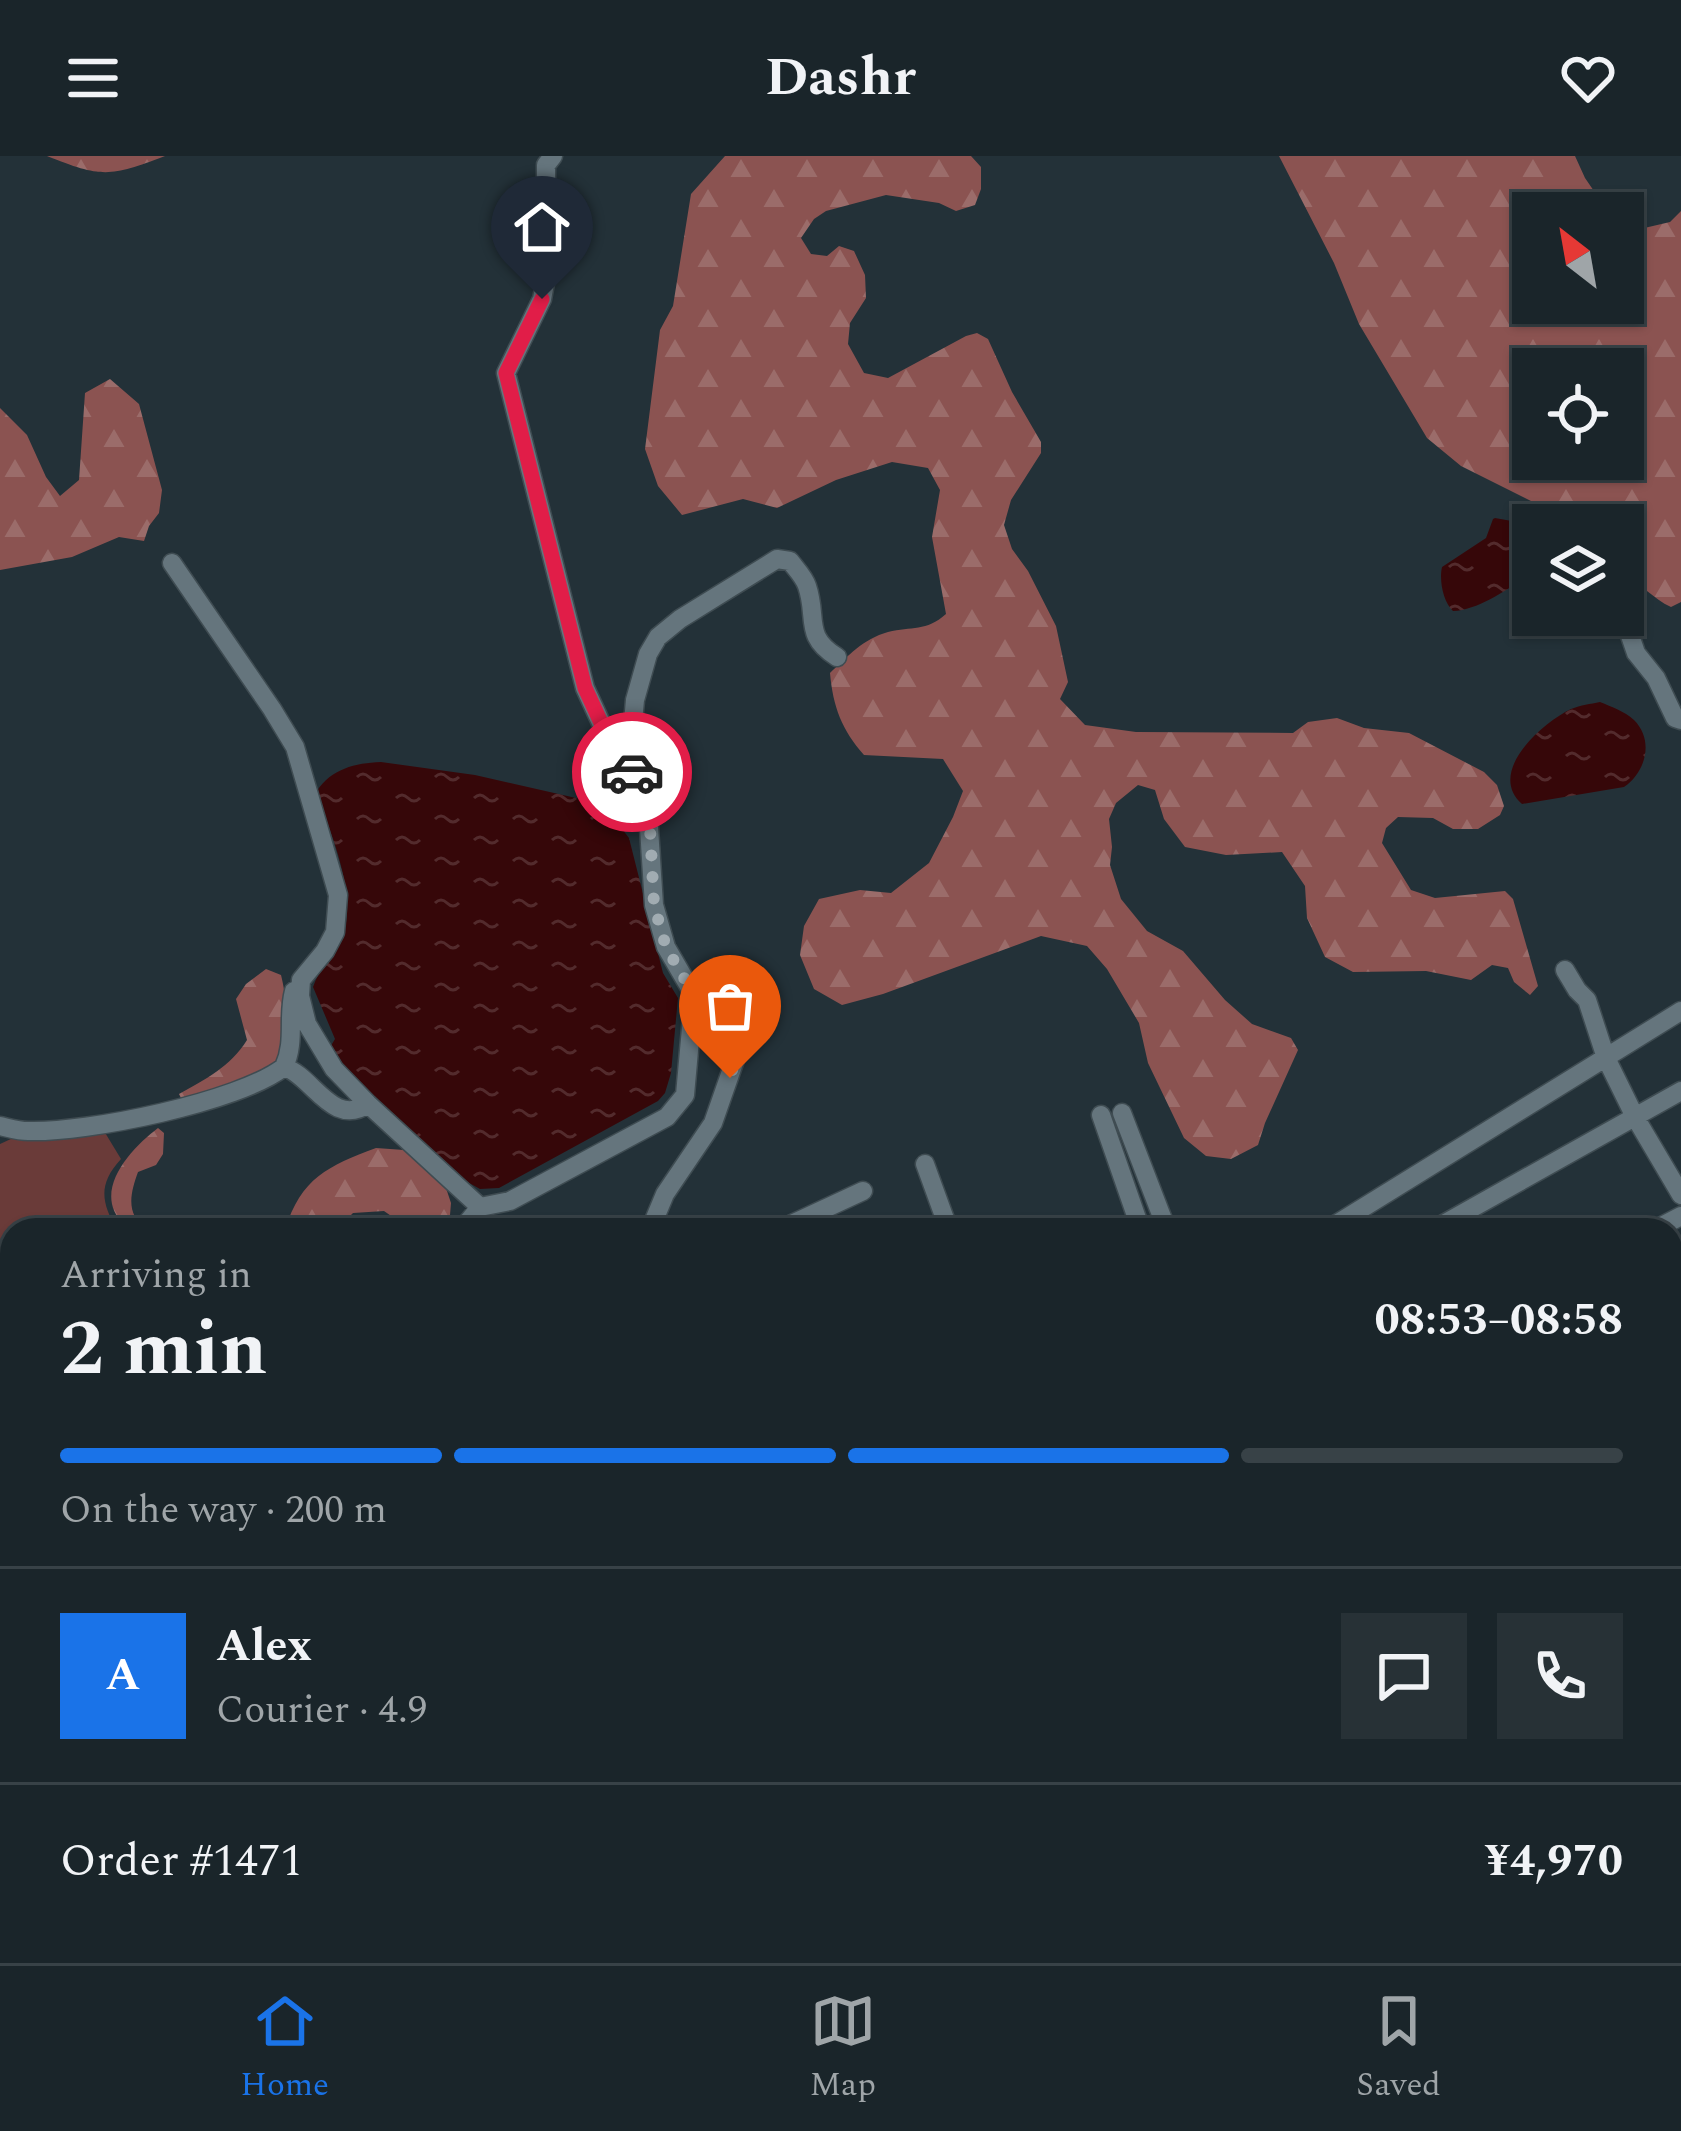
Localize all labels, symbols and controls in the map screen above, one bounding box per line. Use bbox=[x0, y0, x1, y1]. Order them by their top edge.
text: Dashr bbox=[765, 37, 916, 119]
icon: menu bbox=[60, 45, 126, 111]
icon: heart bbox=[1555, 45, 1621, 111]
pin bbox=[491, 176, 593, 299]
north arrow bbox=[1512, 192, 1644, 324]
map controls bbox=[1512, 192, 1644, 636]
icon: home bbox=[509, 194, 575, 260]
button: locate bbox=[1512, 348, 1644, 480]
button: layers bbox=[1512, 504, 1644, 636]
courier bbox=[572, 712, 692, 832]
icon: car bbox=[599, 739, 665, 805]
pin bbox=[679, 955, 781, 1078]
icon: bag bbox=[697, 973, 763, 1039]
text: Arriving in bbox=[60, 1246, 252, 1305]
text: 08:53–08:58 bbox=[1374, 1286, 1623, 1355]
text: 2 min bbox=[60, 1290, 268, 1409]
text: On the way · 200 m bbox=[60, 1481, 387, 1540]
text: Alex bbox=[216, 1612, 312, 1681]
button: chat bbox=[1341, 1613, 1467, 1739]
button: phone bbox=[1497, 1613, 1623, 1739]
text: A bbox=[106, 1641, 140, 1710]
text: Courier · 4.9 bbox=[216, 1681, 427, 1740]
text: Order #1471 bbox=[60, 1827, 303, 1896]
text: ¥4,970 bbox=[1485, 1827, 1623, 1896]
tab: Home bbox=[240, 1988, 329, 2110]
tab: Map bbox=[809, 1988, 876, 2110]
tab: Saved bbox=[1356, 1988, 1441, 2110]

